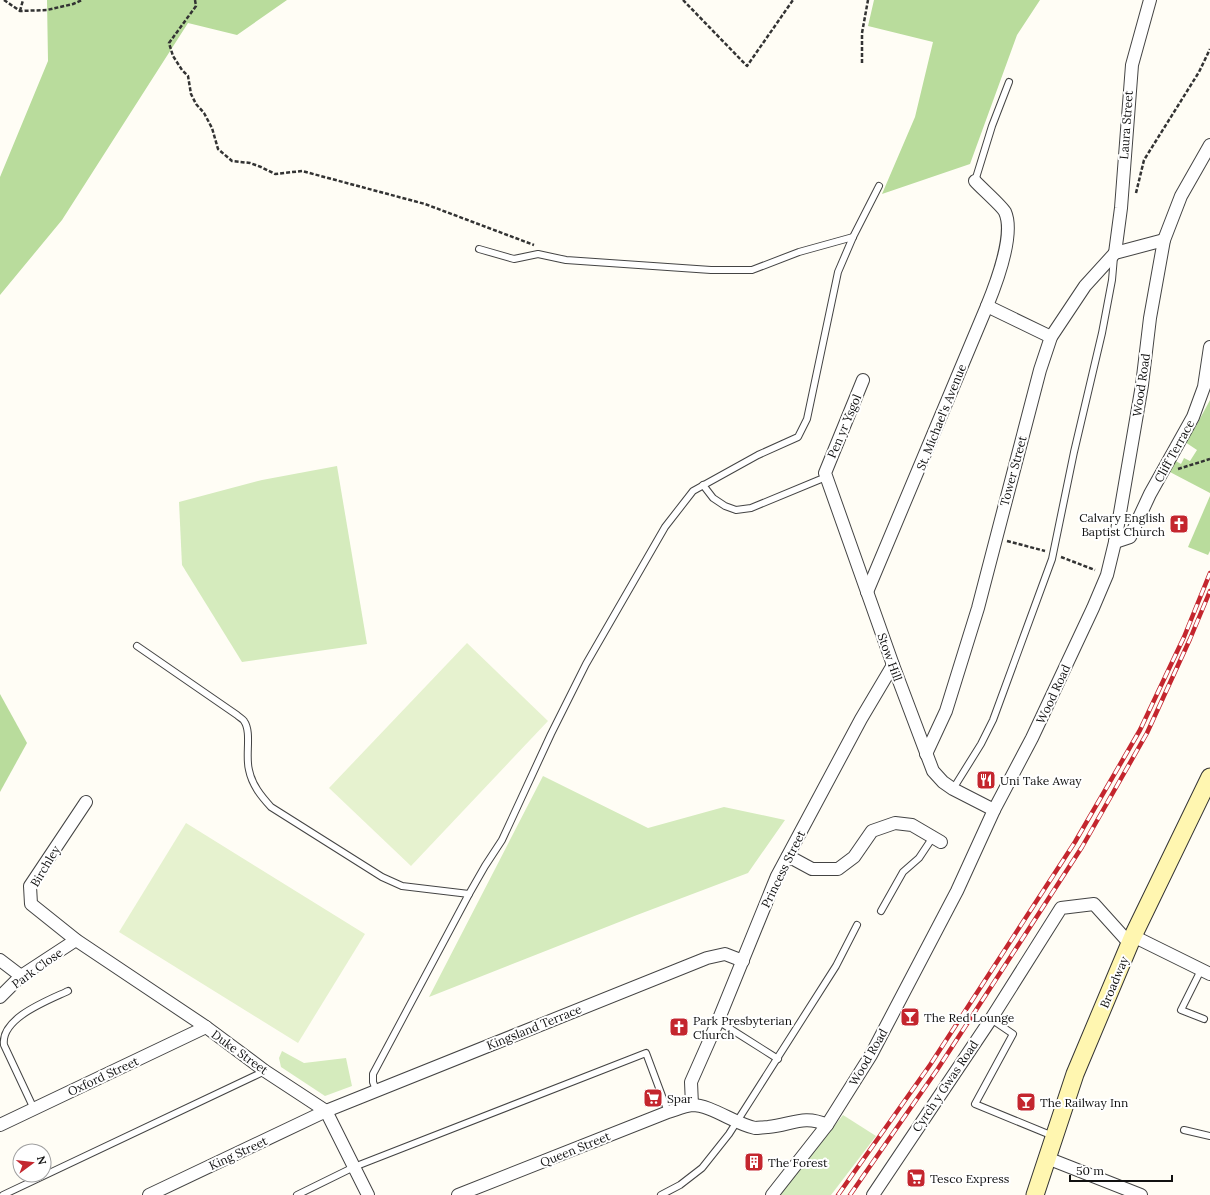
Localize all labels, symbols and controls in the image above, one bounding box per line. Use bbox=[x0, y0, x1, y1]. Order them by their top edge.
street label: Laura Street bbox=[1116, 90, 1136, 160]
street label: Wood Road bbox=[1129, 352, 1153, 418]
street label: St. Michael's Avenue bbox=[913, 361, 969, 472]
street label: Pen yr Ysgol bbox=[824, 392, 864, 460]
street label: Cliff Terrace bbox=[1151, 417, 1198, 485]
street label: Tower Street bbox=[996, 434, 1030, 508]
place label: Calvary English Baptist Church bbox=[1079, 510, 1165, 539]
church icon: Calvary English Baptist Church bbox=[1168, 513, 1190, 535]
street label: Stow Hill bbox=[874, 631, 906, 683]
street label: Wood Road bbox=[1033, 662, 1073, 726]
restaurant icon: Uni Take Away bbox=[975, 769, 997, 791]
place label: Uni Take Away bbox=[1000, 773, 1082, 788]
street label: Princess Street bbox=[758, 828, 808, 910]
street label: Birchley bbox=[27, 842, 63, 889]
street label: Park Close bbox=[9, 944, 66, 991]
street label: Broadway bbox=[1096, 953, 1132, 1010]
street label: Kingsland Terrace bbox=[484, 1001, 584, 1053]
bar icon: The Red Lounge bbox=[899, 1006, 921, 1028]
place label: The Red Lounge bbox=[924, 1010, 1015, 1025]
place label: Park Presbyterian Church bbox=[693, 1013, 792, 1042]
church icon: Park Presbyterian Church bbox=[668, 1016, 690, 1038]
street label: Duke Street bbox=[209, 1026, 271, 1078]
street label: Wood Road bbox=[846, 1026, 890, 1088]
street label: Cyrch y Gwas Road bbox=[909, 1037, 981, 1135]
street label: Oxford Street bbox=[65, 1053, 141, 1099]
supermarket icon: Spar bbox=[642, 1087, 664, 1109]
place label: Spar bbox=[667, 1091, 693, 1106]
bar icon: The Railway Inn bbox=[1015, 1091, 1037, 1113]
place label: The Railway Inn bbox=[1040, 1095, 1128, 1110]
street label: Queen Street bbox=[538, 1128, 613, 1170]
street label: King Street bbox=[206, 1133, 270, 1173]
north arrow bbox=[12, 1143, 52, 1183]
building icon: The Forest bbox=[743, 1151, 765, 1173]
text: N bbox=[34, 1154, 50, 1167]
place label: The Forest bbox=[768, 1155, 828, 1170]
scale bar bbox=[1070, 1157, 1172, 1183]
text: 50 m bbox=[1076, 1163, 1104, 1178]
supermarket icon: Tesco Express bbox=[905, 1167, 927, 1189]
place label: Tesco Express bbox=[930, 1171, 1010, 1186]

